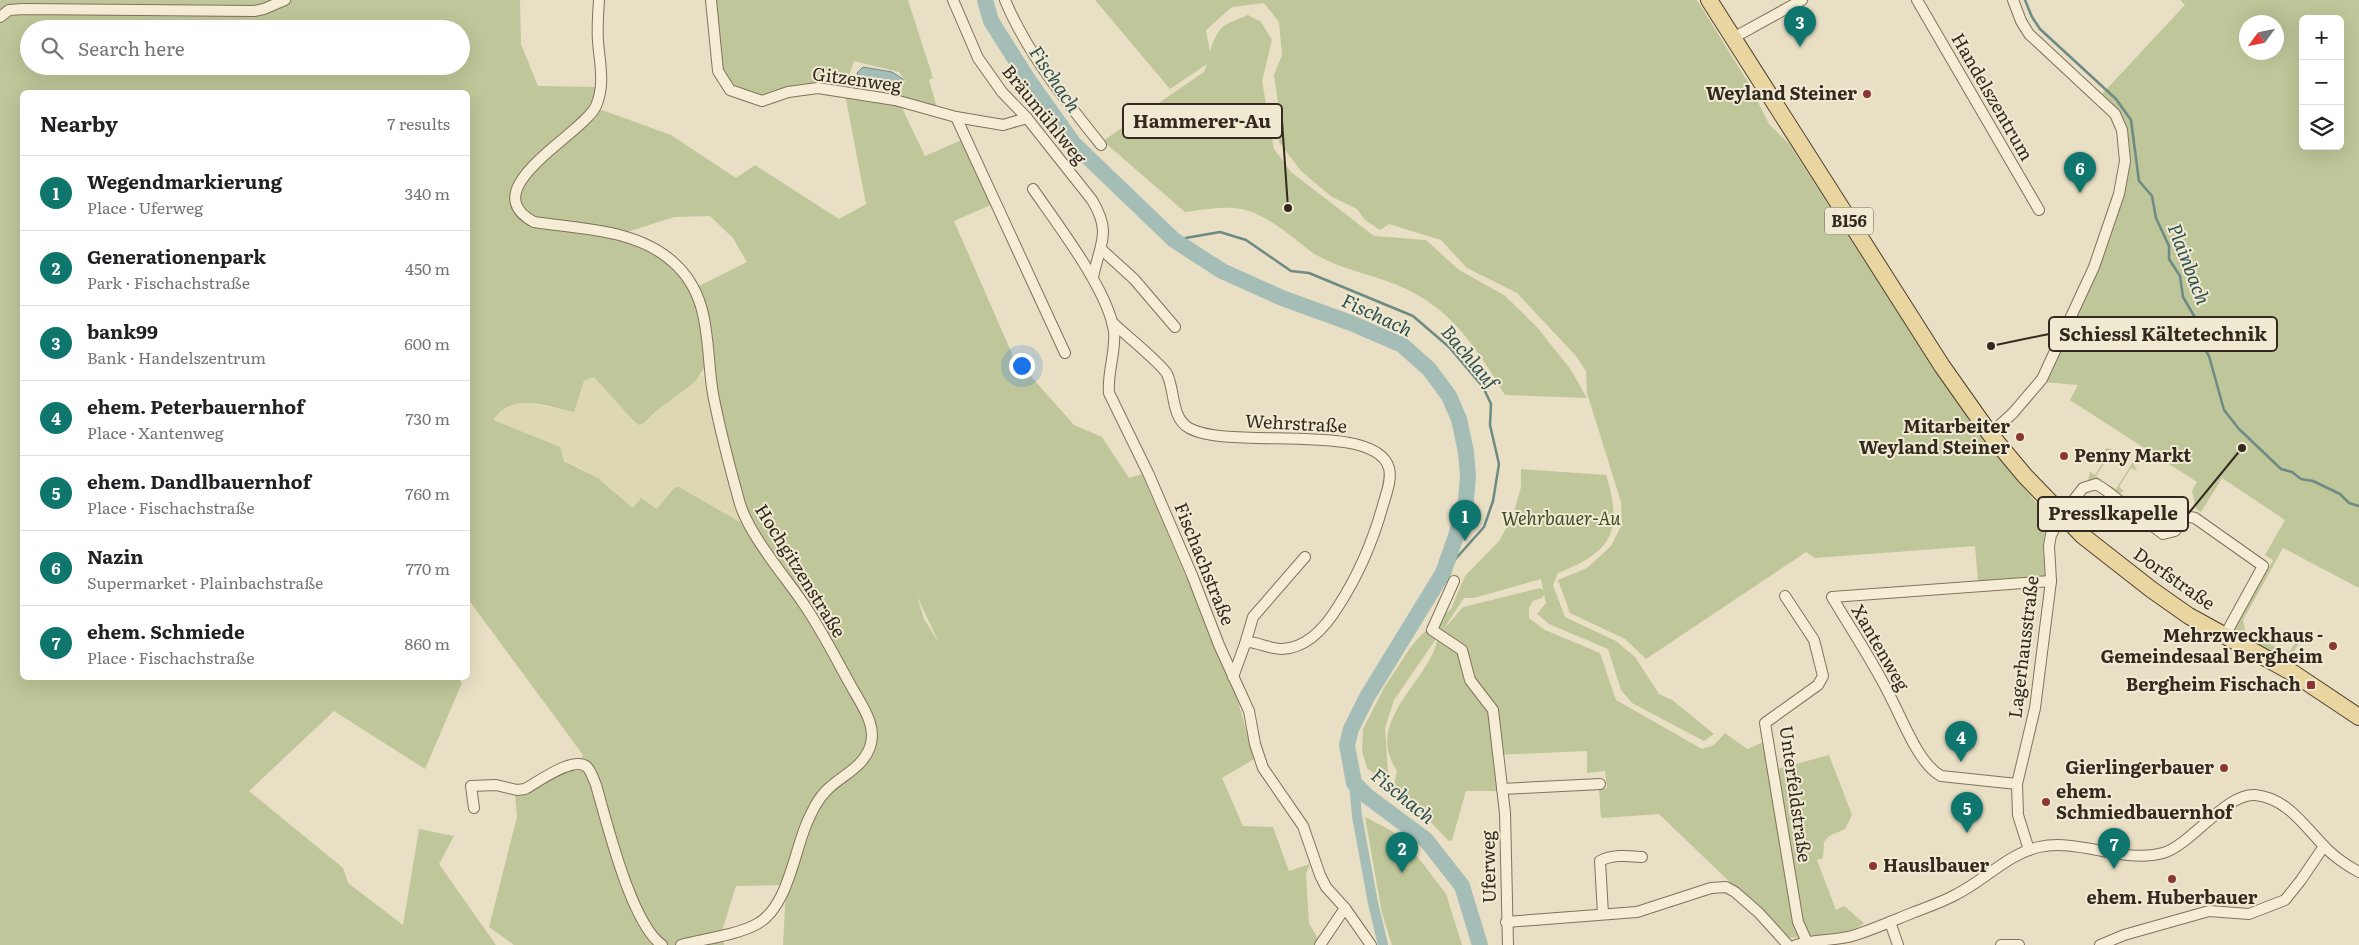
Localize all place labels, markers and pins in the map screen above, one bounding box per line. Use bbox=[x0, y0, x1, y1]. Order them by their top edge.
pin: 3 bbox=[1784, 6, 1816, 47]
place label: Weyland Steiner bbox=[1706, 79, 1857, 106]
marker: Weyland Steiner bbox=[1861, 88, 1873, 100]
callout: Hammerer-Au bbox=[1123, 104, 1282, 138]
pin: 6 bbox=[2064, 152, 2096, 193]
callout: Schiessl Kältetechnik bbox=[2049, 317, 2277, 351]
place label: Mitarbeiter Weyland Steiner bbox=[1859, 412, 2010, 460]
marker: Mitarbeiter Weyland Steiner bbox=[2014, 431, 2026, 443]
place label: Penny Markt bbox=[2074, 441, 2191, 468]
marker: Penny Markt bbox=[2058, 450, 2070, 462]
callout: Presslkapelle bbox=[2038, 497, 2188, 531]
pin: 1 bbox=[1449, 500, 1481, 541]
place label: Mehrzweckhaus - Gemeindesaal Bergheim bbox=[2100, 621, 2323, 669]
marker: Mehrzweckhaus - Gemeindesaal Bergheim bbox=[2327, 640, 2339, 652]
place label: Bergheim Fischach bbox=[2126, 670, 2301, 697]
marker: Bergheim Fischach bbox=[2305, 679, 2317, 691]
pin: 4 bbox=[1945, 721, 1977, 762]
place label: Gierlingerbauer bbox=[2065, 753, 2214, 780]
marker: Gierlingerbauer bbox=[2218, 762, 2230, 774]
place label: ehem. Schmiedbauernhof bbox=[2056, 777, 2235, 825]
pin: 5 bbox=[1951, 792, 1983, 833]
marker: ehem. Schmiedbauernhof bbox=[2040, 796, 2052, 808]
pin: 7 bbox=[2098, 828, 2130, 869]
pin: 2 bbox=[1386, 832, 1418, 873]
place label: Hauslbauer bbox=[1883, 851, 1990, 878]
marker: Hauslbauer bbox=[1867, 860, 1879, 872]
marker: ehem. Huberbauer bbox=[2166, 873, 2178, 885]
place label: ehem. Huberbauer bbox=[2086, 883, 2258, 910]

